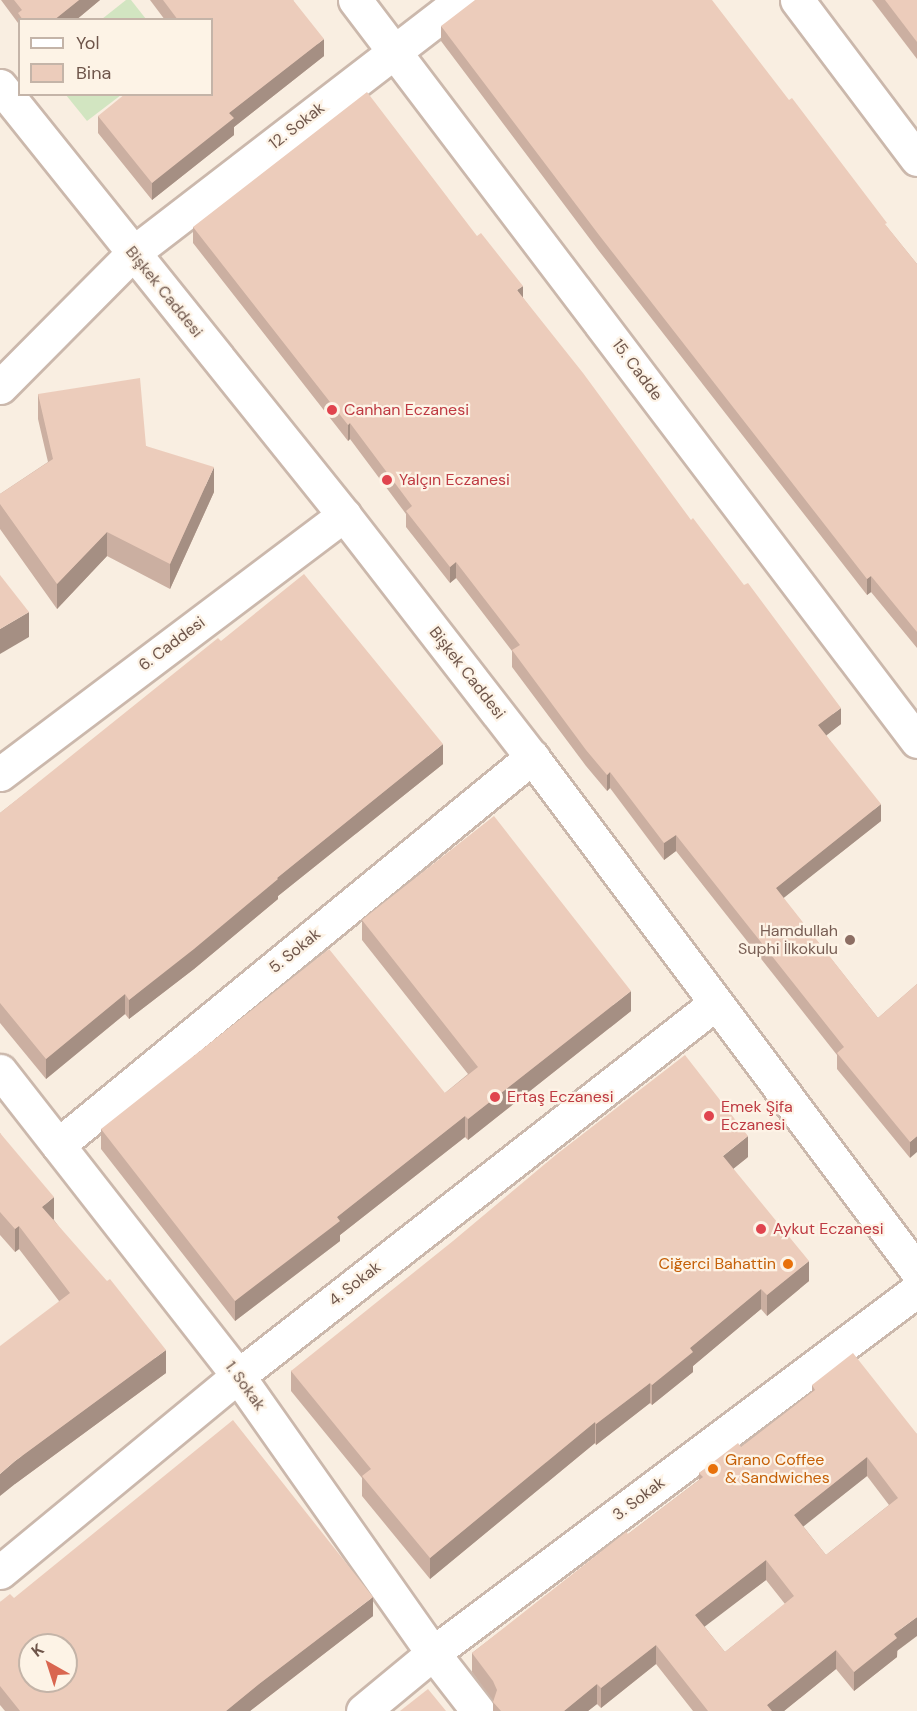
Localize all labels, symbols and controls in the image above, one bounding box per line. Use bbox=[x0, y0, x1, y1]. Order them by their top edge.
legend bbox=[18, 18, 213, 96]
text: Yol bbox=[76, 31, 100, 55]
text: Bina bbox=[76, 61, 111, 85]
street label: 12. Sokak bbox=[265, 98, 329, 154]
street label: Bişkek Caddesi bbox=[121, 243, 207, 341]
street label: 15. Cadde bbox=[608, 336, 666, 404]
place label: Canhan Eczanesi bbox=[344, 400, 469, 420]
marker: Canhan Eczanesi bbox=[325, 403, 339, 417]
place label: Yalçın Eczanesi bbox=[399, 470, 510, 490]
marker: Yalçın Eczanesi bbox=[380, 473, 394, 487]
street label: 6. Caddesi bbox=[135, 613, 209, 675]
street label: Bişkek Caddesi bbox=[425, 623, 509, 723]
place label: Hamdullah Suphi İlkokulu bbox=[738, 921, 838, 959]
street label: 5. Sokak bbox=[265, 924, 325, 978]
marker: Hamdullah Suphi İlkokulu bbox=[843, 933, 857, 947]
place label: Ertaş Eczanesi bbox=[507, 1087, 614, 1107]
marker: Ertaş Eczanesi bbox=[488, 1090, 502, 1104]
place label: Emek Şifa Eczanesi bbox=[721, 1097, 793, 1135]
marker: Emek Şifa Eczanesi bbox=[702, 1109, 716, 1123]
place label: Aykut Eczanesi bbox=[773, 1219, 884, 1239]
marker: Aykut Eczanesi bbox=[754, 1222, 768, 1236]
place label: Ciğerci Bahattin bbox=[659, 1254, 776, 1274]
marker: Ciğerci Bahattin bbox=[781, 1257, 795, 1271]
street label: 4. Sokak bbox=[325, 1258, 385, 1310]
street label: 1. Sokak bbox=[221, 1358, 269, 1414]
place label: Grano Coffee & Sandwiches bbox=[725, 1450, 830, 1488]
marker: Grano Coffee & Sandwiches bbox=[706, 1462, 720, 1476]
street label: 3. Sokak bbox=[609, 1473, 669, 1525]
north arrow bbox=[18, 1633, 78, 1693]
text: K bbox=[27, 1639, 48, 1662]

